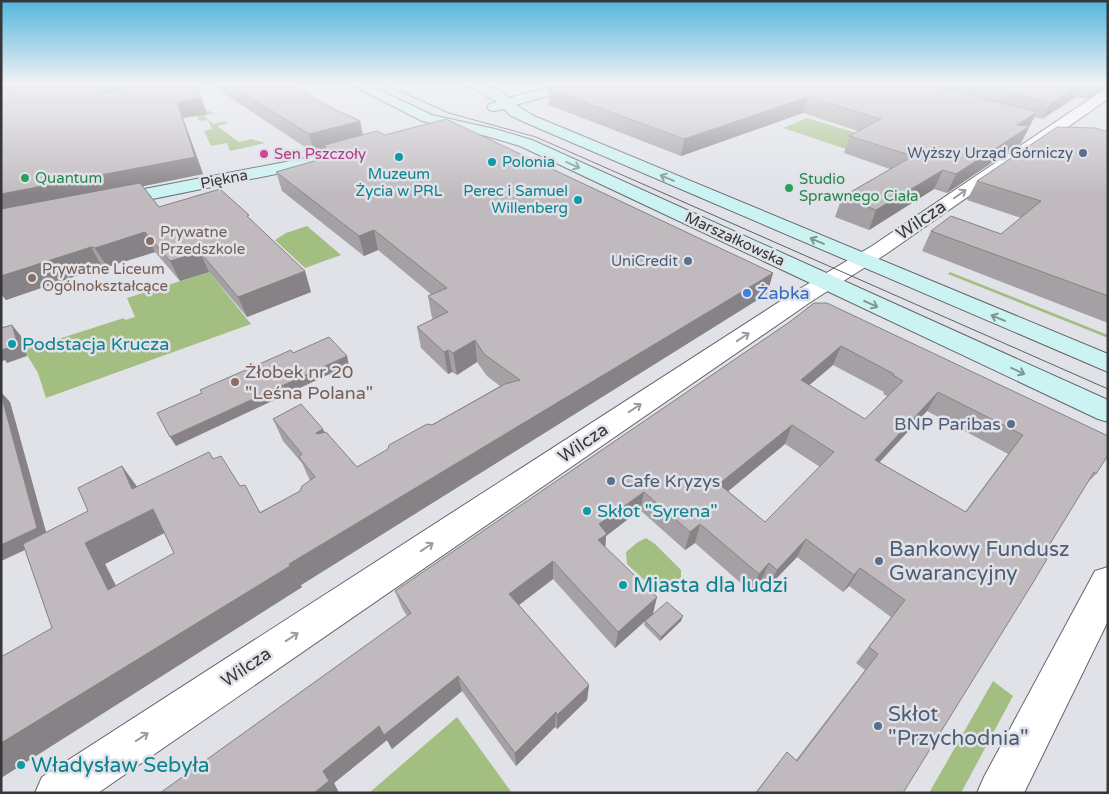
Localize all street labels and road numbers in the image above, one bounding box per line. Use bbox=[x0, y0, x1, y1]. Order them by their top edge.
street label: Piękna bbox=[199, 166, 249, 192]
street label: Wilcza bbox=[892, 195, 950, 245]
street label: Marszałkowska bbox=[682, 208, 788, 270]
street label: Wilcza bbox=[554, 418, 612, 468]
street label: Wilcza bbox=[217, 642, 275, 692]

